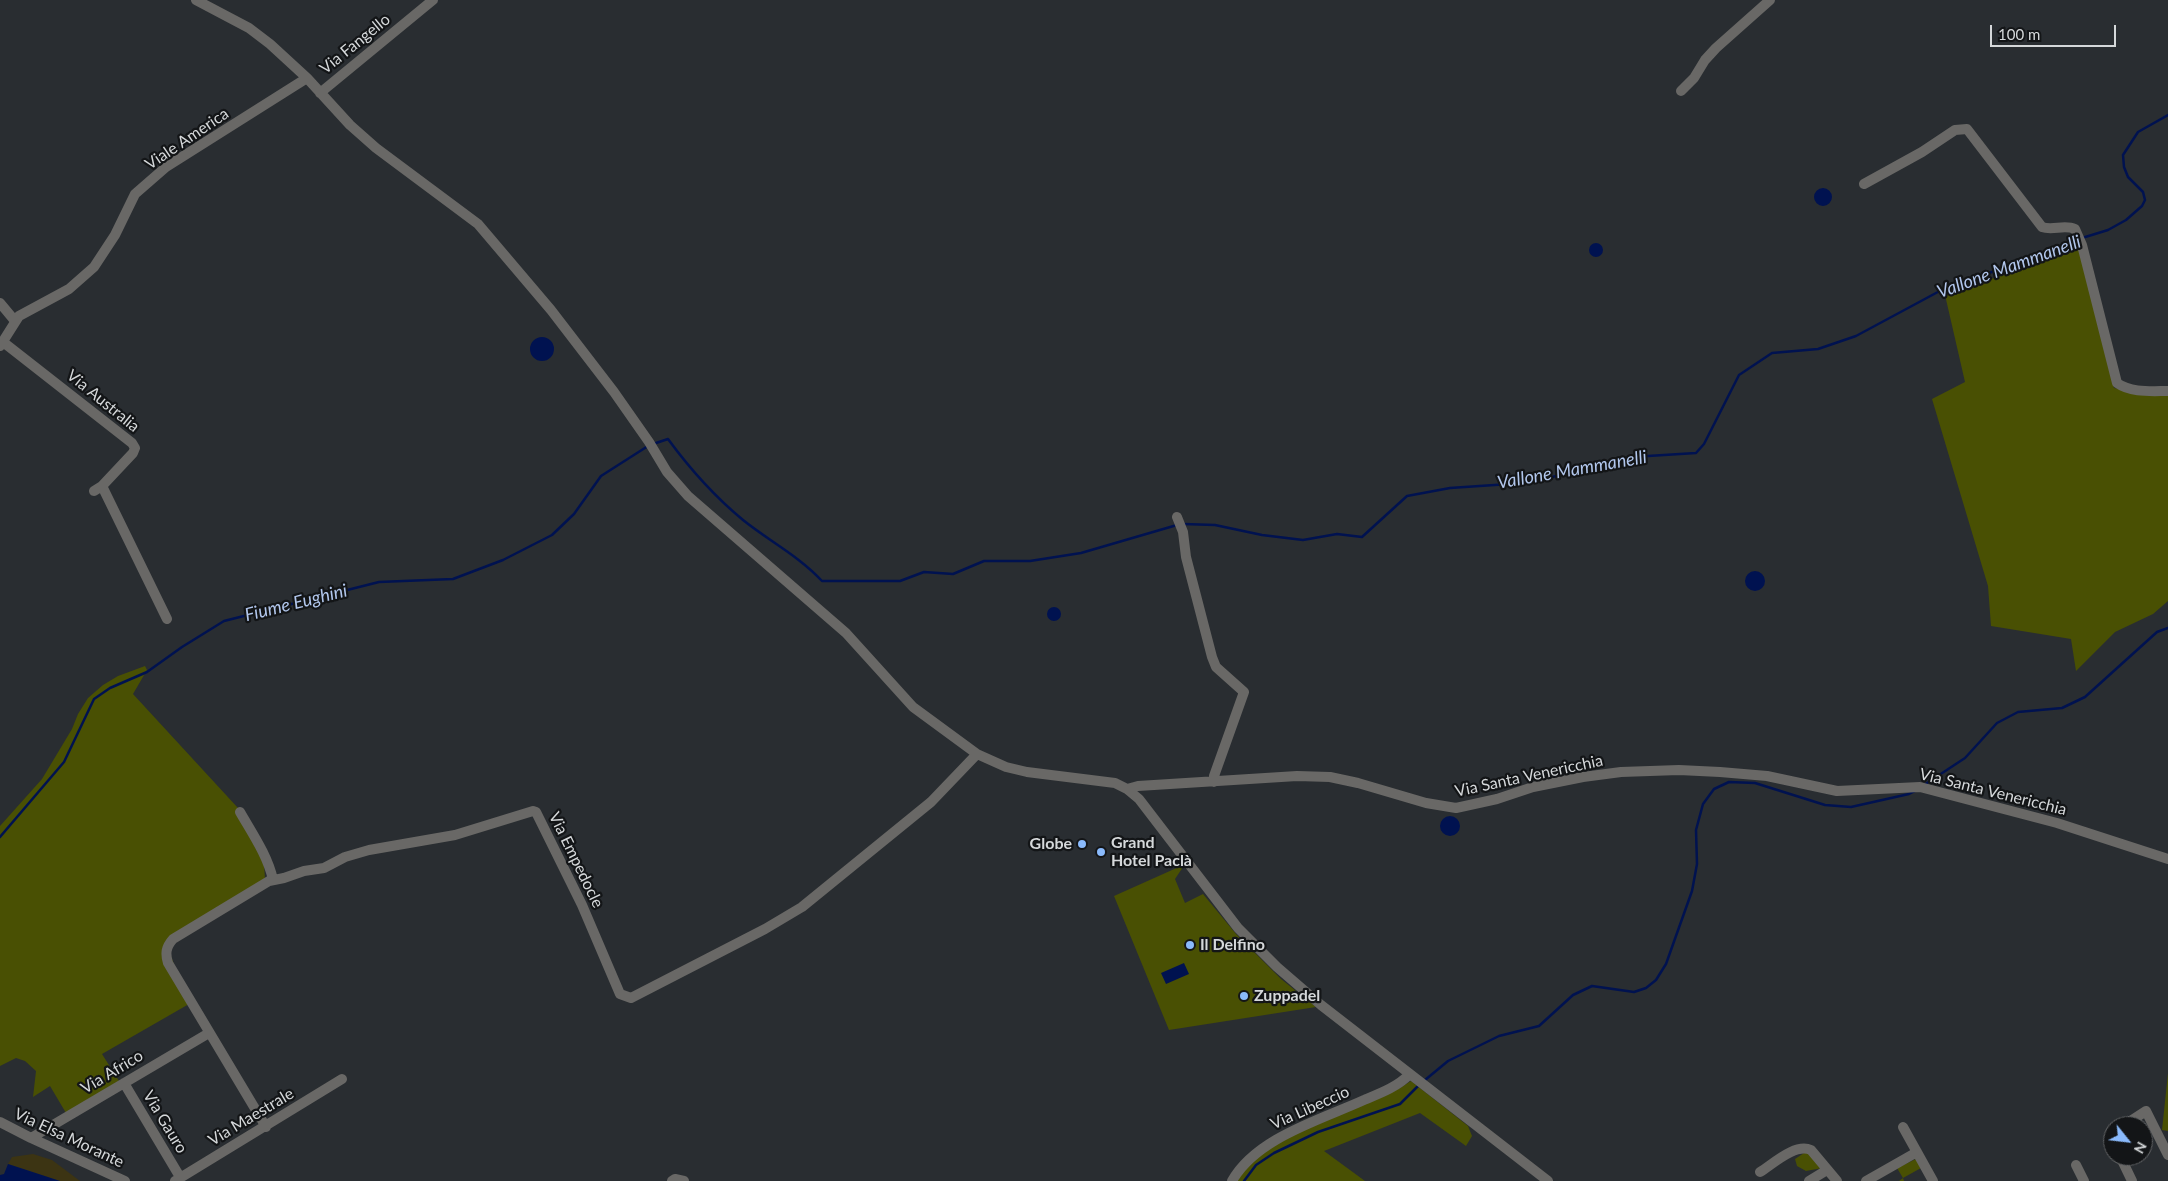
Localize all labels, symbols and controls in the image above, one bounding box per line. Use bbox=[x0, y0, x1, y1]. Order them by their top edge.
street label: Via Fangello bbox=[316, 10, 394, 78]
scale bar bbox=[1993, 15, 2119, 47]
text: 100 m bbox=[1998, 25, 2040, 43]
street label: Viale America bbox=[142, 104, 232, 174]
water label: Vallone Mammanelli bbox=[1934, 231, 2084, 303]
street label: Via Australia bbox=[63, 366, 143, 436]
water label: Vallone Mammanelli bbox=[1496, 446, 1648, 494]
water label: Fiume Eughini bbox=[242, 580, 350, 626]
street label: Via Santa Venericchia bbox=[1453, 751, 1605, 801]
street label: Via Santa Venericchia bbox=[1918, 764, 2068, 820]
street label: Via Empedocle bbox=[545, 809, 607, 911]
place label: Grand Hotel Paclà bbox=[1111, 833, 1192, 871]
place label: Globe bbox=[1030, 834, 1072, 854]
marker: Globe bbox=[1076, 838, 1088, 850]
marker: Grand Hotel Paclà bbox=[1095, 846, 1107, 858]
place label: Il Delfino bbox=[1200, 935, 1265, 955]
marker: Il Delfino bbox=[1184, 939, 1196, 951]
place label: Zuppadel bbox=[1254, 986, 1320, 1006]
marker: Zuppadel bbox=[1238, 990, 1250, 1002]
street label: Via Africo bbox=[77, 1046, 147, 1098]
street label: Via Libeccio bbox=[1268, 1082, 1352, 1134]
street label: Via Maestrale bbox=[205, 1084, 297, 1150]
street label: Via Gauro bbox=[139, 1087, 191, 1157]
street label: Via Elsa Morante bbox=[11, 1104, 127, 1172]
north arrow bbox=[2103, 1116, 2153, 1166]
text: N bbox=[2131, 1139, 2151, 1157]

